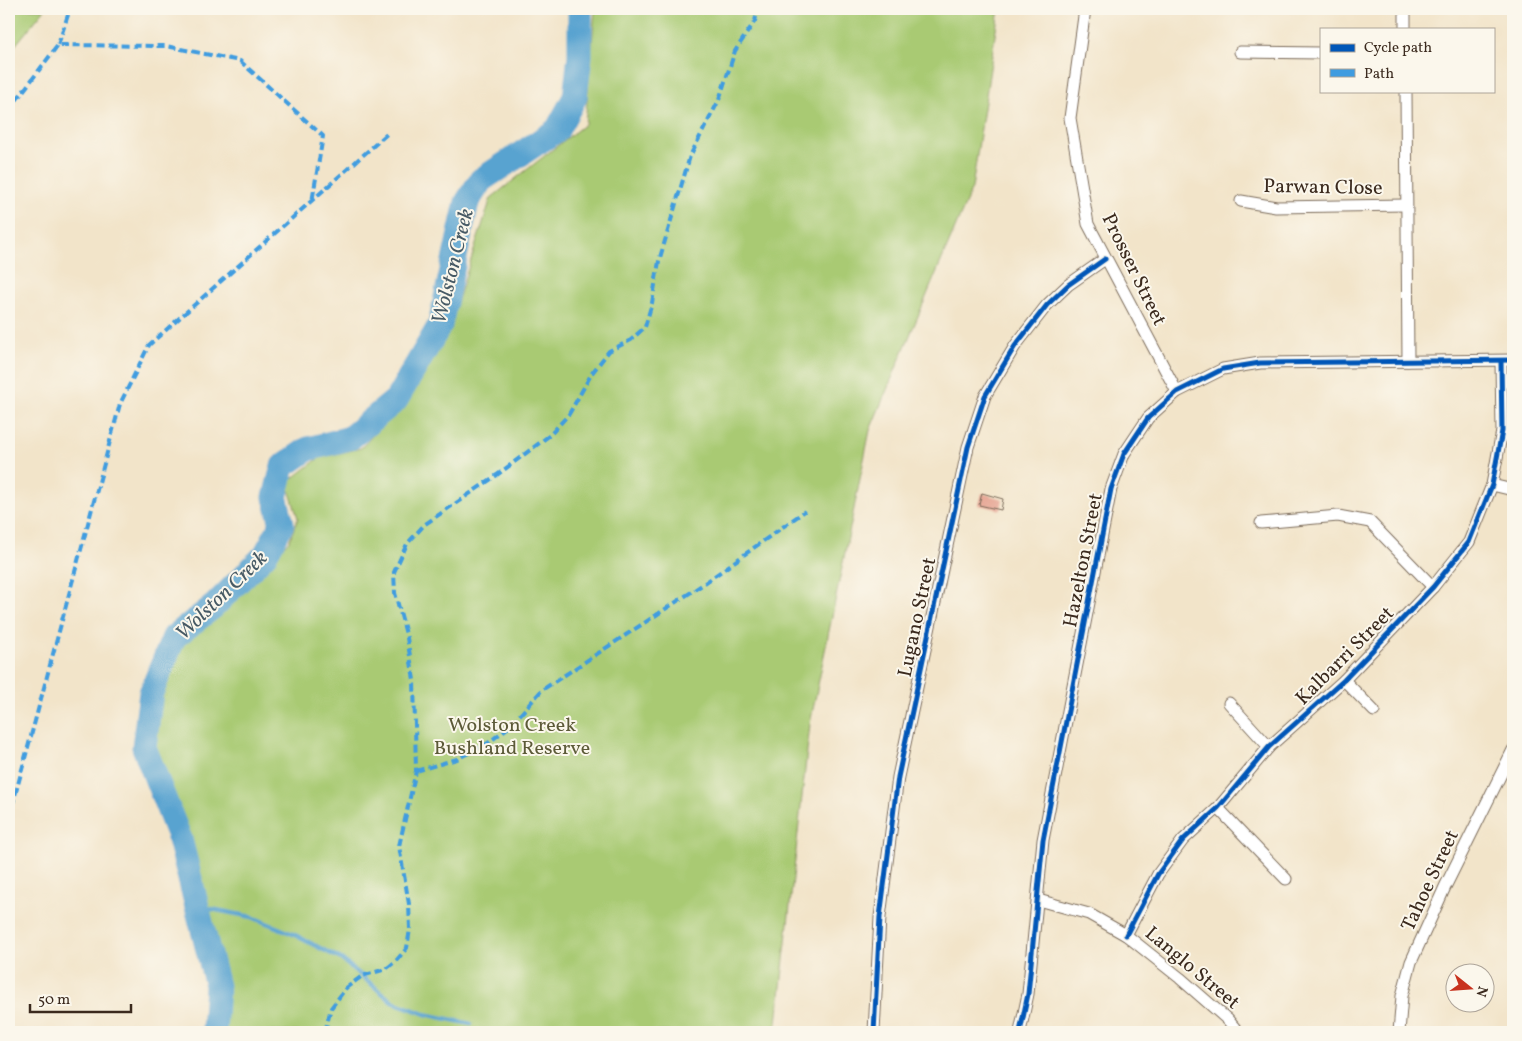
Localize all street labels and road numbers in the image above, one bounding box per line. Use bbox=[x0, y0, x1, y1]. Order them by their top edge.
street label: Parwan Close bbox=[1263, 173, 1383, 203]
street label: Prosser Street bbox=[1094, 209, 1173, 331]
street label: Hazelton Street bbox=[1057, 491, 1111, 630]
street label: Lugano Street bbox=[892, 555, 944, 680]
street label: Kalbarri Street bbox=[1290, 601, 1401, 712]
street label: Tahoe Street bbox=[1395, 826, 1467, 936]
street label: Langlo Street bbox=[1138, 920, 1245, 1017]

